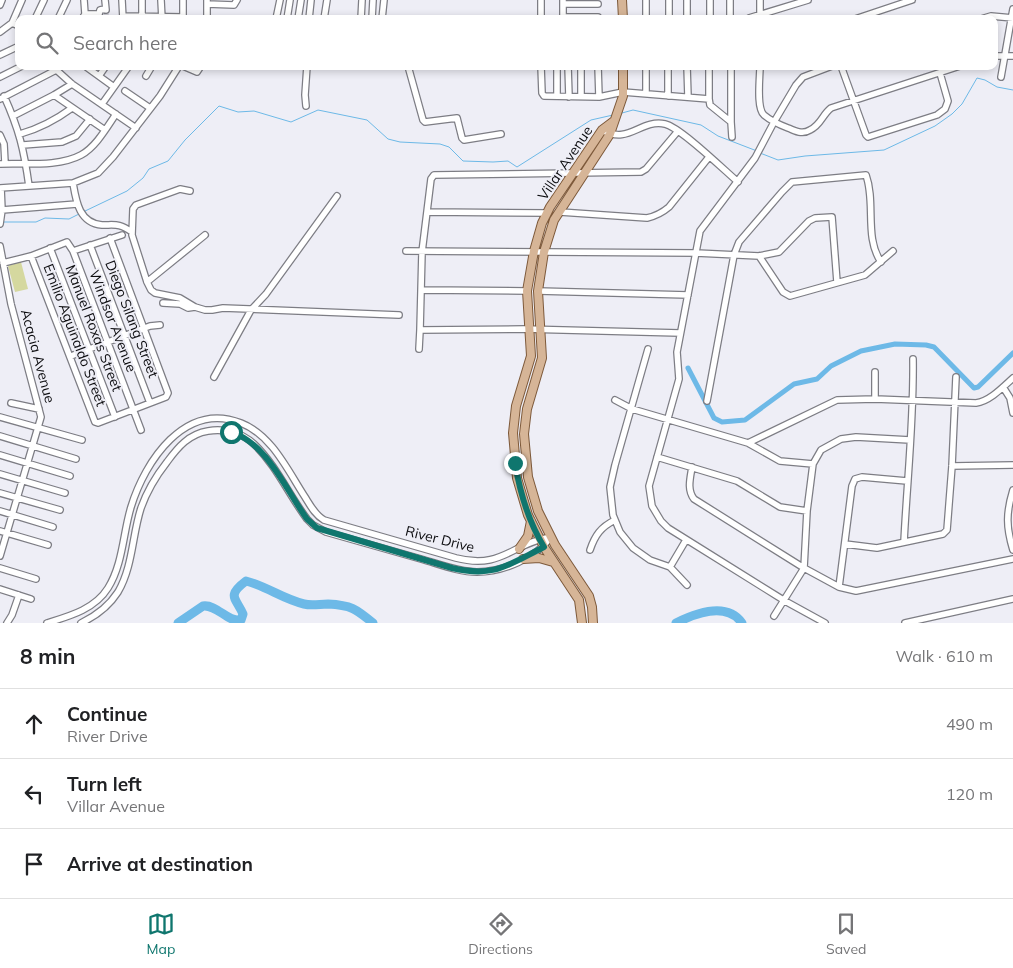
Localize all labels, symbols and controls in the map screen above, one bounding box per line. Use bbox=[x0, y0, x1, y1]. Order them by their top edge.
search box bbox=[15, 15, 998, 70]
icon: search bbox=[33, 29, 61, 57]
text: Search here bbox=[73, 31, 177, 55]
street label: Villar Avenue bbox=[534, 122, 596, 204]
street label: Diego Silang Street bbox=[101, 258, 163, 380]
street label: Emilio Aguinaldo Street bbox=[40, 261, 110, 409]
street label: Manuel Roxas Street bbox=[62, 262, 126, 394]
street label: Windsor Avenue bbox=[85, 267, 141, 375]
street label: Acacia Avenue bbox=[17, 307, 59, 405]
route start bbox=[220, 421, 243, 444]
route end bbox=[504, 452, 527, 475]
street label: River Drive bbox=[404, 522, 476, 556]
text: 8 min bbox=[20, 643, 75, 669]
text: Walk · 610 m bbox=[895, 646, 993, 666]
text: Continue bbox=[67, 702, 147, 726]
icon: ahead bbox=[20, 710, 48, 738]
text: 490 m bbox=[946, 714, 993, 734]
text: River Drive bbox=[67, 726, 148, 746]
text: Turn left bbox=[67, 772, 142, 796]
icon: left bbox=[20, 780, 48, 808]
text: 120 m bbox=[946, 784, 993, 804]
text: Villar Avenue bbox=[67, 796, 165, 816]
icon: arrive bbox=[20, 850, 48, 878]
text: Arrive at destination bbox=[67, 852, 253, 876]
tab: Map bbox=[147, 910, 175, 958]
tab: Directions bbox=[468, 910, 533, 958]
tab: Saved bbox=[826, 910, 866, 958]

